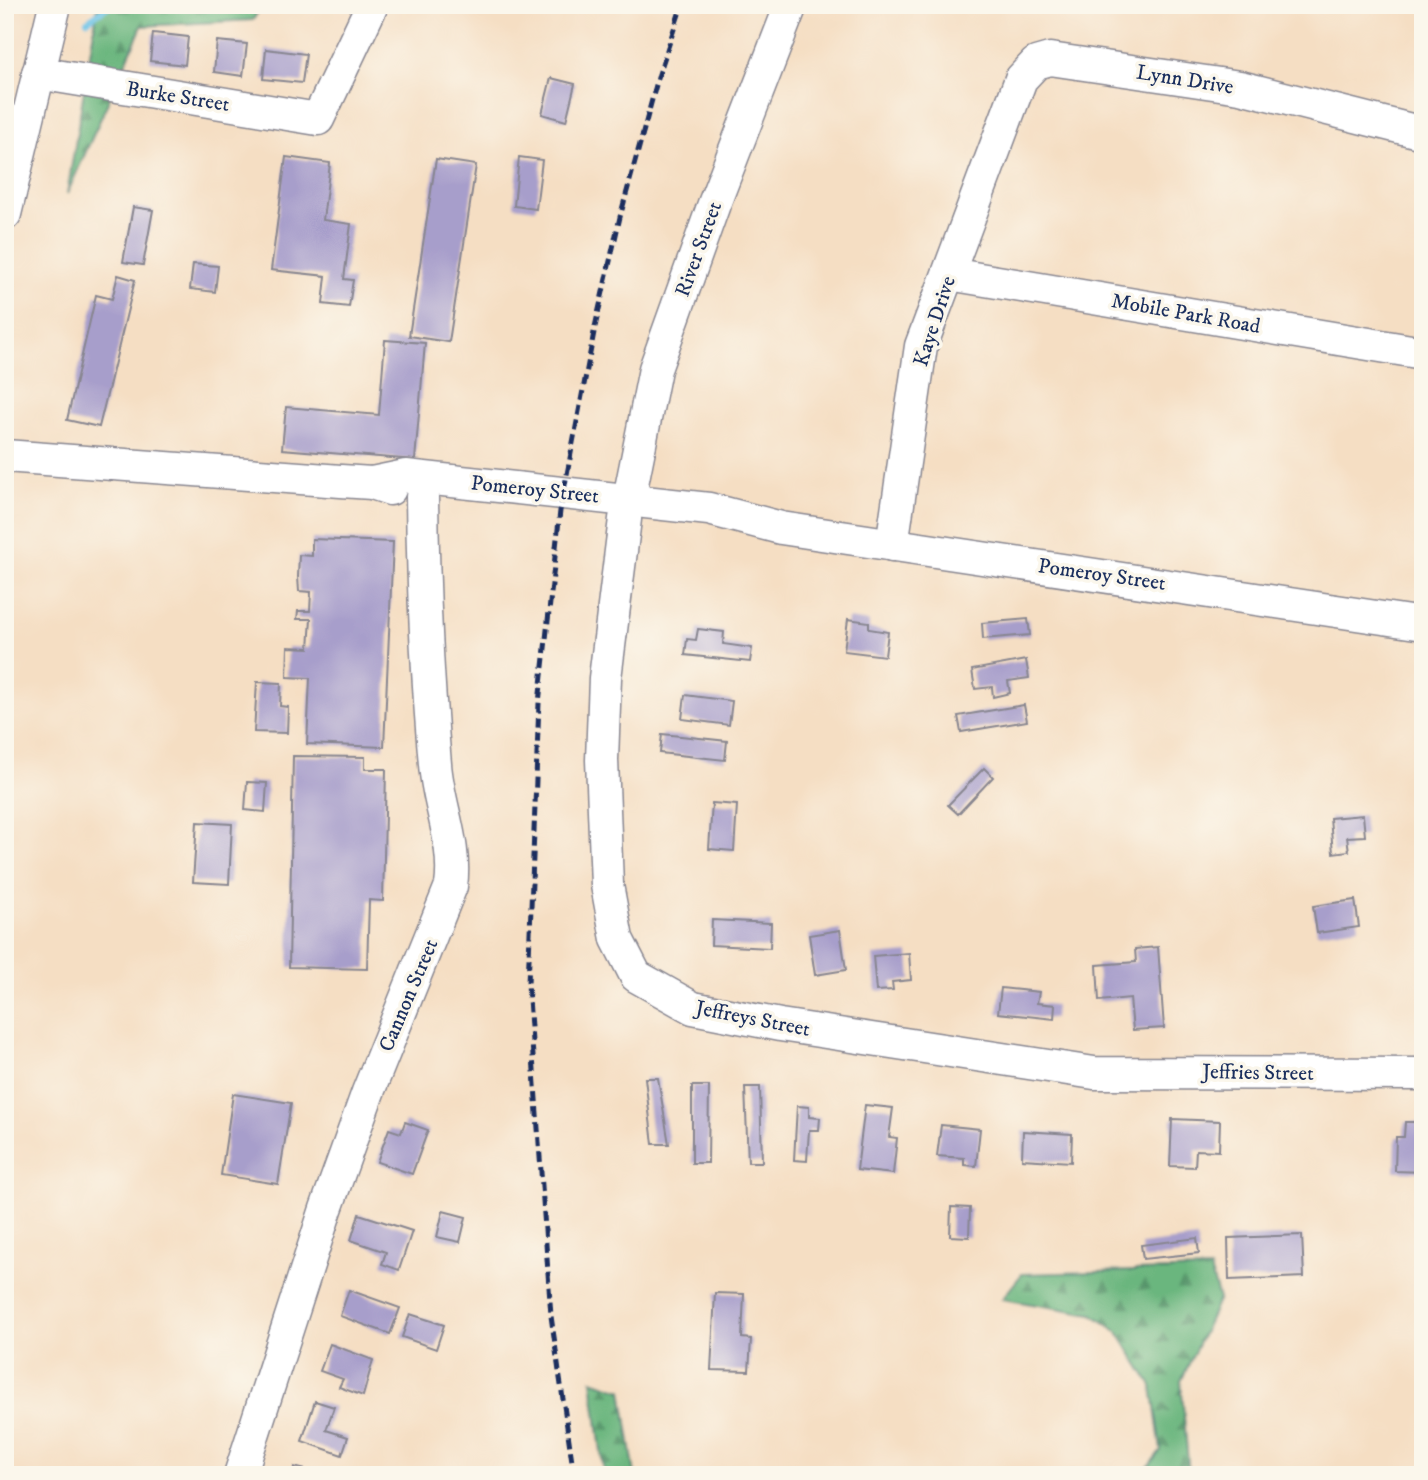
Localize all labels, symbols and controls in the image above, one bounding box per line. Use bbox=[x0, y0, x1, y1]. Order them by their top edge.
street label: Lynn Drive bbox=[1134, 59, 1236, 101]
street label: Burke Street bbox=[124, 76, 232, 118]
street label: River Street bbox=[670, 198, 728, 300]
street label: Kaye Drive bbox=[908, 273, 962, 370]
street label: Mobile Park Road bbox=[1109, 288, 1263, 340]
street label: Pomeroy Street bbox=[470, 470, 600, 510]
street label: Pomeroy Street bbox=[1036, 553, 1168, 597]
street label: Cannon Street bbox=[373, 935, 444, 1056]
street label: Jeffreys Street bbox=[691, 995, 813, 1043]
street label: Jeffries Street bbox=[1200, 1059, 1314, 1087]

